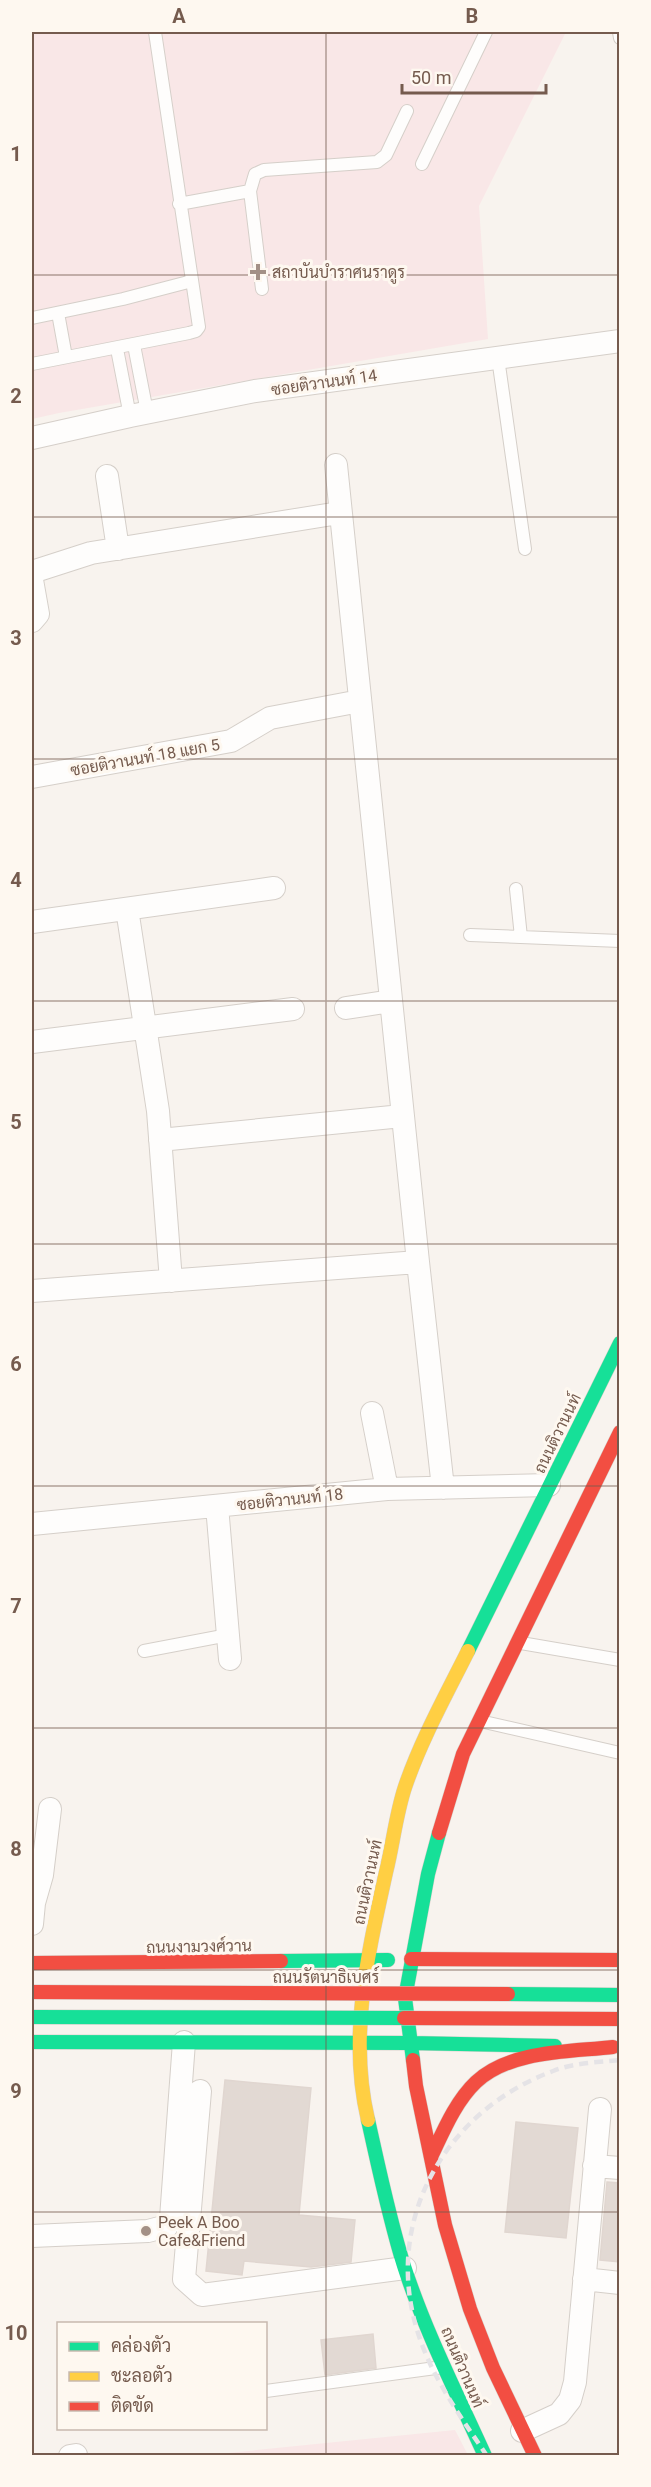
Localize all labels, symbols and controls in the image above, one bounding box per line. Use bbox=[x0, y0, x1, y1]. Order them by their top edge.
text: A bbox=[172, 4, 186, 28]
text: B bbox=[466, 4, 478, 28]
scale bar bbox=[402, 57, 546, 95]
text: 50 m bbox=[411, 67, 451, 88]
text: 1 bbox=[10, 142, 22, 166]
place label: สถาบันบำราศนราดูร bbox=[272, 262, 405, 284]
marker: สถาบันบำราศนราดูร bbox=[249, 263, 267, 281]
street label: ซอยติวานนท์ 14 bbox=[269, 363, 378, 399]
text: 2 bbox=[10, 384, 22, 408]
text: 3 bbox=[10, 626, 22, 650]
street label: ซอยติวานนท์ 18 แยก 5 bbox=[68, 732, 221, 780]
text: 4 bbox=[10, 868, 22, 892]
text: 5 bbox=[10, 1110, 22, 1134]
text: 6 bbox=[10, 1352, 22, 1376]
street label: ถนนติวานนท์ bbox=[527, 1389, 585, 1476]
street label: ซอยติวานนท์ 18 bbox=[236, 1481, 344, 1515]
text: 7 bbox=[10, 1594, 22, 1618]
text: 8 bbox=[10, 1837, 22, 1861]
street label: ถนนติวานนท์ bbox=[346, 1837, 386, 1926]
street label: ถนนงามวงศ์วาน bbox=[146, 1933, 252, 1957]
street label: ถนนรัตนาธิเบศร์ bbox=[273, 1965, 379, 1987]
text: 9 bbox=[10, 2079, 22, 2103]
place label: Peek A Boo Cafe&Friend bbox=[158, 2213, 245, 2250]
marker: Peek A Boo Cafe&Friend bbox=[139, 2224, 153, 2238]
text: 10 bbox=[5, 2321, 27, 2345]
legend bbox=[57, 2322, 267, 2430]
street label: ถนนติวานนท์ bbox=[437, 2323, 491, 2411]
text: คล่องตัว bbox=[111, 2334, 171, 2356]
text: ชะลอตัว bbox=[111, 2365, 173, 2386]
text: ติดขัด bbox=[111, 2395, 154, 2416]

